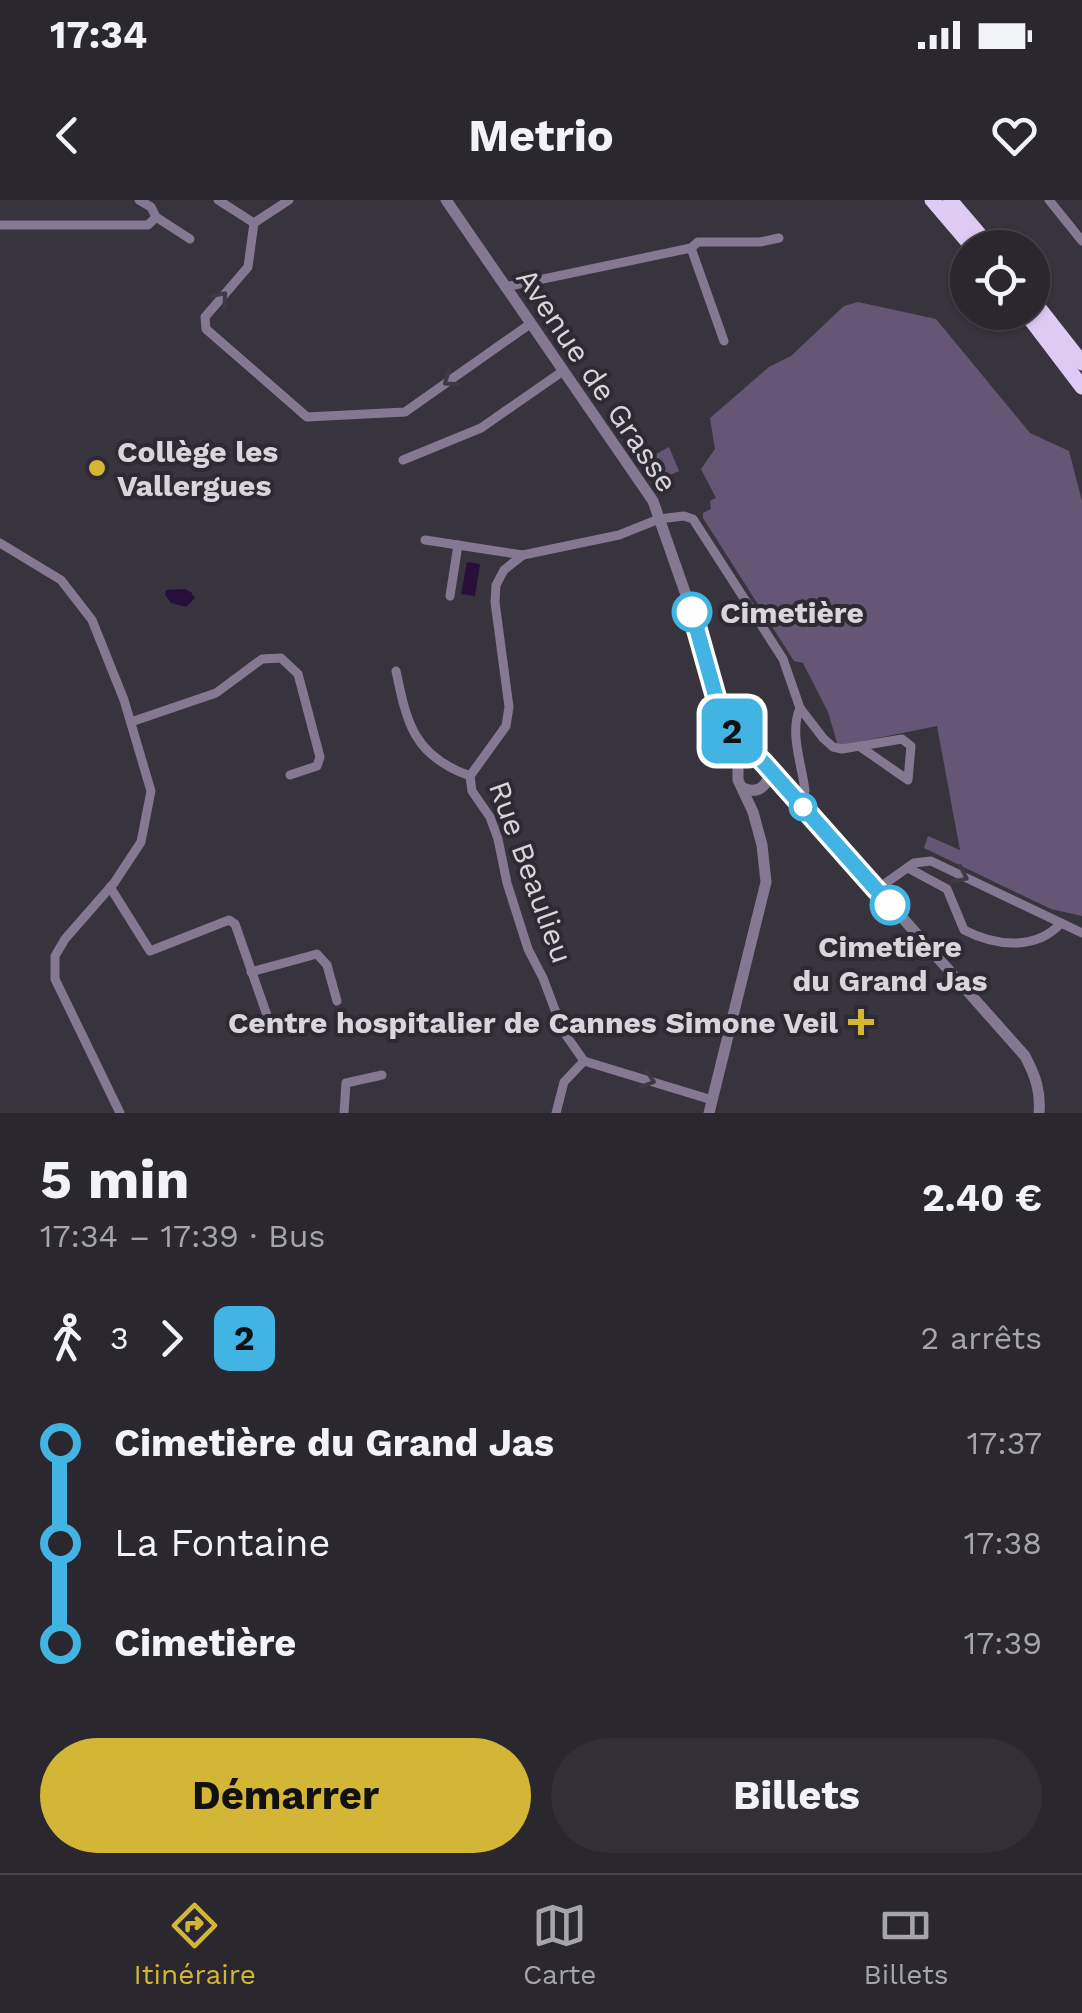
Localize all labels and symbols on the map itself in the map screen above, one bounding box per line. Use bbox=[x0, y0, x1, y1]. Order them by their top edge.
street label: Avenue de Grasse bbox=[509, 262, 685, 498]
one-way arrow bbox=[210, 291, 228, 310]
one-way arrow bbox=[443, 368, 462, 386]
place label: Collège les Vallergues bbox=[117, 434, 278, 503]
marker: Collège les Vallergues bbox=[86, 457, 108, 479]
marker: Cimetière bbox=[673, 593, 711, 631]
place label: Cimetière bbox=[720, 595, 864, 630]
line badge: 2 bbox=[700, 698, 764, 764]
street label: Rue Beaulieu bbox=[482, 776, 580, 968]
unlabelled marker bbox=[790, 794, 816, 820]
one-way arrow bbox=[951, 863, 969, 883]
marker: Cimetière du Grand Jas bbox=[871, 886, 909, 924]
place label: Cimetière du Grand Jas bbox=[793, 929, 987, 998]
place label: Centre hospitalier de Cannes Simone Veil bbox=[228, 1005, 838, 1040]
marker: Centre hospitalier de Cannes Simone Veil bbox=[848, 1009, 874, 1035]
one-way arrow bbox=[639, 1068, 656, 1089]

